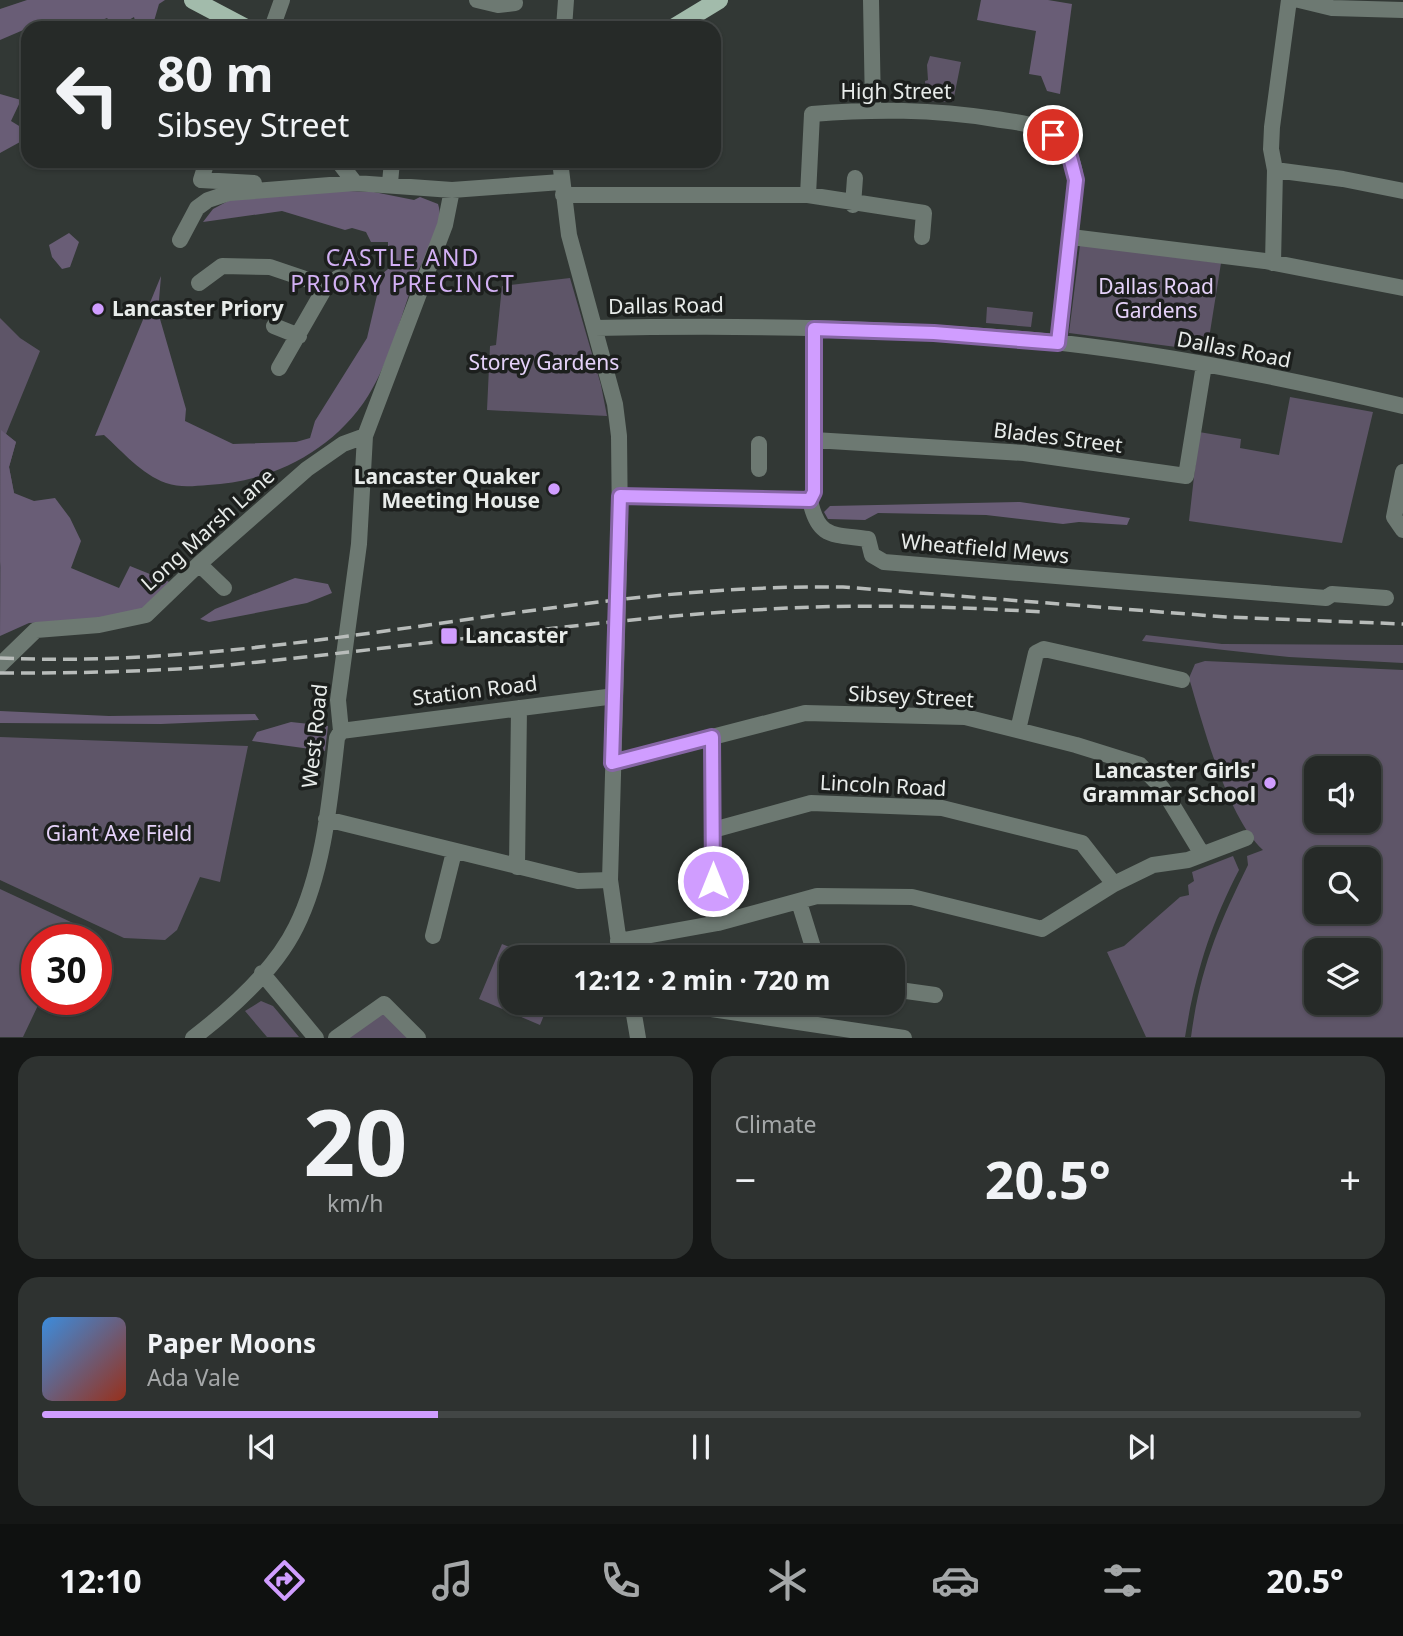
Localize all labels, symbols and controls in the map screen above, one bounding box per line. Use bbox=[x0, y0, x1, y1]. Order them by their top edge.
text: 80 m bbox=[157, 40, 274, 106]
icon: left bbox=[42, 49, 133, 140]
street label: High Street bbox=[841, 77, 952, 105]
text: Sibsey Street bbox=[157, 103, 349, 146]
pin bbox=[1023, 105, 1083, 165]
icon: arrive bbox=[1034, 116, 1072, 154]
district label: CASTLE AND PRIORY PRECINCT bbox=[290, 241, 516, 299]
park label: Dallas Road Gardens bbox=[1098, 272, 1214, 324]
street label: Dallas Road bbox=[608, 290, 724, 320]
place label: Lancaster Priory bbox=[112, 294, 284, 322]
marker: Lancaster Priory bbox=[90, 301, 106, 317]
street label: Dallas Road bbox=[1175, 324, 1294, 374]
park label: Storey Gardens bbox=[469, 348, 619, 376]
street label: Blades Street bbox=[992, 415, 1125, 459]
street label: Long Marsh Lane bbox=[135, 462, 280, 597]
place label: Lancaster Quaker Meeting House bbox=[354, 462, 541, 514]
marker: Lancaster Quaker Meeting House bbox=[546, 481, 562, 497]
street label: Wheatfield Mews bbox=[900, 527, 1071, 569]
place label: Lancaster bbox=[465, 621, 569, 649]
marker: Lancaster bbox=[439, 626, 459, 646]
street label: Station Road bbox=[411, 668, 539, 712]
street label: Sibsey Street bbox=[847, 679, 975, 713]
street label: West Road bbox=[295, 682, 333, 789]
place label: Lancaster Girls' Grammar School bbox=[1082, 756, 1256, 808]
map controls bbox=[1304, 756, 1381, 1015]
button: sound bbox=[1304, 756, 1381, 833]
street label: Lincoln Road bbox=[819, 768, 947, 802]
marker: Lancaster Girls' Grammar School bbox=[1262, 775, 1278, 791]
park label: Giant Axe Field bbox=[46, 819, 192, 847]
position arrow bbox=[676, 844, 750, 918]
button: search bbox=[1304, 847, 1381, 924]
speed limit sign: 30 bbox=[21, 924, 112, 1015]
button: layers bbox=[1304, 938, 1381, 1015]
text: 12:12 · 2 min · 720 m bbox=[574, 962, 830, 998]
text: 20 bbox=[303, 1079, 407, 1203]
text: Climate bbox=[735, 1108, 817, 1140]
text: 20.5° bbox=[985, 1143, 1111, 1214]
text: − bbox=[735, 1153, 756, 1205]
text: + bbox=[1339, 1153, 1361, 1205]
text: km/h bbox=[327, 1187, 384, 1219]
text: Paper Moons bbox=[147, 1325, 316, 1361]
text: Ada Vale bbox=[147, 1361, 240, 1393]
icon: previous bbox=[243, 1428, 281, 1466]
icon: pause bbox=[682, 1428, 720, 1466]
icon: next bbox=[1122, 1428, 1160, 1466]
icon: directions bbox=[260, 1556, 309, 1605]
icon: music bbox=[428, 1556, 477, 1605]
icon: phone bbox=[596, 1556, 645, 1605]
icon: climate bbox=[763, 1556, 812, 1605]
icon: car bbox=[931, 1556, 980, 1605]
icon: filters bbox=[1098, 1556, 1147, 1605]
text: 12:10 bbox=[59, 1559, 142, 1602]
text: 20.5° bbox=[1266, 1559, 1344, 1602]

